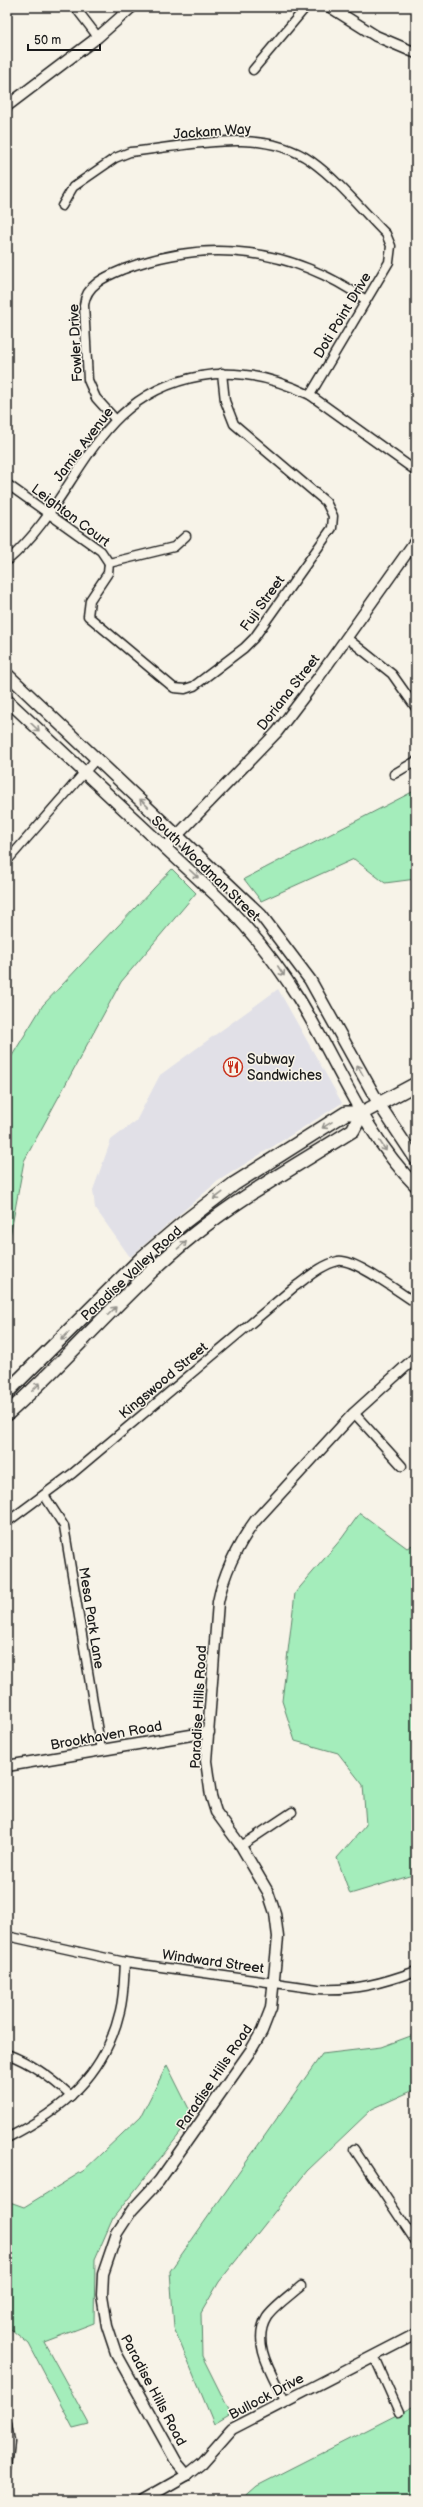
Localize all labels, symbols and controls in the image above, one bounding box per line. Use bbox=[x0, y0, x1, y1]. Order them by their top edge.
scale bar bbox=[28, 26, 100, 52]
text: 50 m bbox=[34, 33, 61, 48]
street label: Jackam Way bbox=[173, 120, 252, 143]
street label: Doti Point Drive bbox=[310, 269, 375, 361]
street label: Fowler Drive bbox=[65, 303, 86, 382]
street label: Jamie Avenue bbox=[50, 404, 117, 485]
street label: Leighton Court bbox=[28, 480, 114, 551]
street label: Fuji Street bbox=[237, 572, 289, 634]
street label: Doriana Street bbox=[253, 650, 324, 734]
one-way arrow bbox=[30, 722, 40, 732]
one-way arrow bbox=[139, 799, 149, 808]
street label: South Woodman Street bbox=[148, 812, 264, 925]
one-way arrow bbox=[189, 870, 199, 879]
one-way arrow bbox=[277, 965, 285, 977]
place label: Subway Sandwiches bbox=[247, 1051, 322, 1084]
restaurant icon: Subway Sandwiches bbox=[222, 1056, 244, 1078]
one-way arrow bbox=[356, 1064, 364, 1076]
one-way arrow bbox=[321, 1122, 333, 1130]
one-way arrow bbox=[380, 1140, 388, 1152]
one-way arrow bbox=[213, 1192, 224, 1201]
street label: Paradise Valley Road bbox=[77, 1222, 185, 1324]
one-way arrow bbox=[177, 1240, 188, 1249]
one-way arrow bbox=[107, 1306, 117, 1316]
one-way arrow bbox=[60, 1331, 70, 1341]
street label: Kingswood Street bbox=[116, 1338, 212, 1422]
one-way arrow bbox=[31, 1383, 41, 1392]
street label: Mesa Park Lane bbox=[75, 1566, 108, 1670]
street label: Paradise Hills Road bbox=[187, 1645, 210, 1769]
street label: Brookhaven Road bbox=[49, 1717, 163, 1754]
street label: Windward Street bbox=[161, 1946, 266, 1977]
street label: Paradise Hills Road bbox=[173, 2021, 256, 2133]
street label: Paradise Hills Road bbox=[117, 2332, 190, 2449]
street label: Bullock Drive bbox=[226, 2370, 307, 2423]

